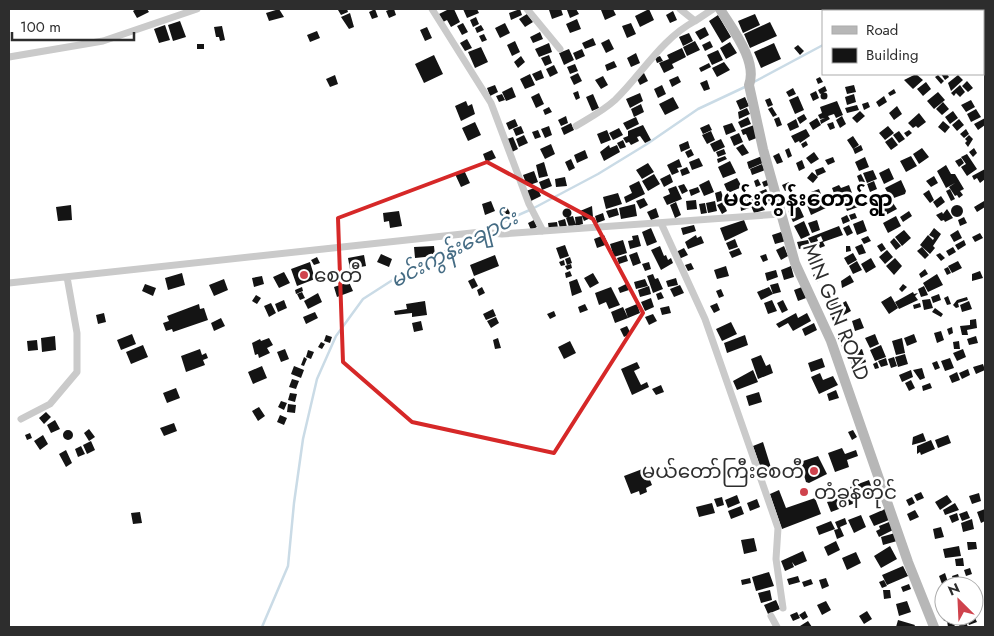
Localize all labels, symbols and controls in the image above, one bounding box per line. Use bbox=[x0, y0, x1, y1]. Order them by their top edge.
scale bar bbox=[12, 10, 135, 42]
legend bbox=[822, 10, 984, 75]
text: 100 m bbox=[20, 16, 61, 38]
text: Road bbox=[866, 19, 898, 41]
text: Building bbox=[866, 44, 918, 66]
district label: မင်းကွန်းတောင်ရွာ bbox=[723, 182, 893, 216]
water label: မင်းကွန်းချောင်း bbox=[385, 202, 526, 297]
street label: MIN GUN ROAD bbox=[795, 239, 877, 385]
place label: စေတီ bbox=[314, 261, 362, 290]
marker: စေတီ bbox=[298, 269, 310, 281]
place label: မယ်တော်ကြီးစေတီ bbox=[642, 457, 804, 487]
marker: မယ်တော်ကြီးစေတီ bbox=[808, 465, 820, 477]
place label: တံခွန်တိုင် bbox=[814, 478, 897, 509]
marker: တံခွန်တိုင် bbox=[798, 486, 810, 498]
north arrow bbox=[934, 576, 984, 626]
text: N bbox=[945, 578, 963, 601]

